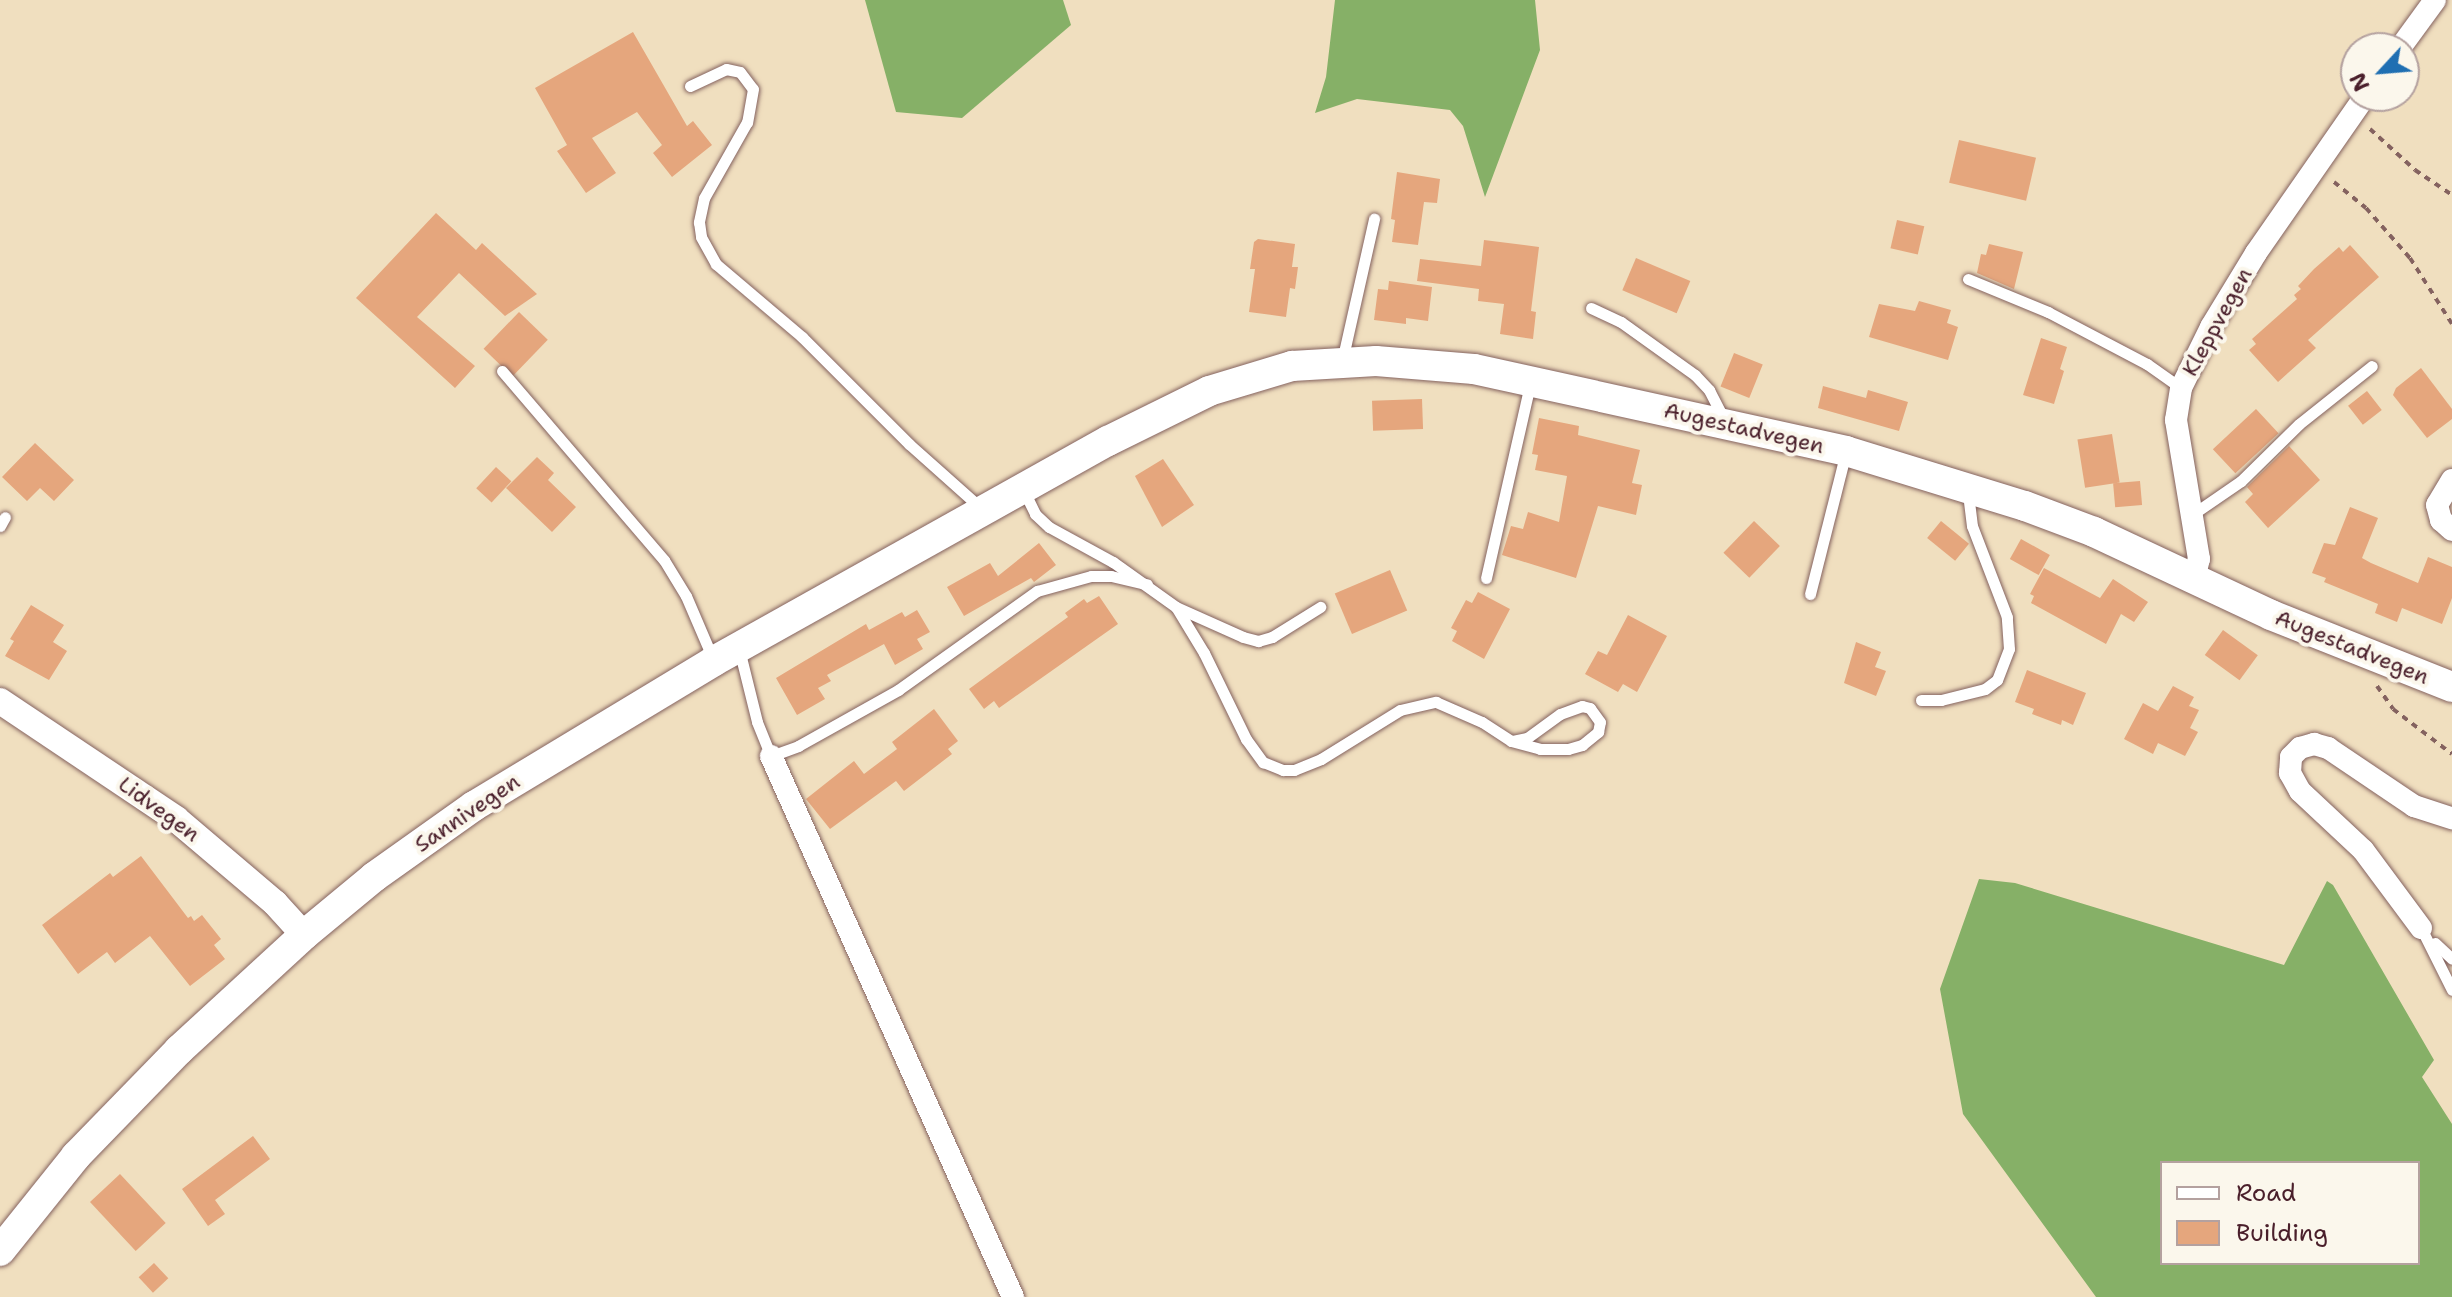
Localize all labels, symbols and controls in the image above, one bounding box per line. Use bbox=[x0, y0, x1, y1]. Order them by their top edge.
north arrow bbox=[2340, 32, 2420, 112]
text: N bbox=[2343, 68, 2377, 96]
street label: Kleppvegen bbox=[2176, 263, 2258, 381]
street label: Augestadvegen bbox=[1661, 397, 1827, 459]
street label: Augestadvegen bbox=[2271, 604, 2433, 690]
street label: Sannivegen bbox=[409, 768, 525, 858]
street label: Lidvegen bbox=[113, 771, 205, 847]
legend bbox=[2160, 1161, 2420, 1265]
text: Road bbox=[2236, 1177, 2296, 1209]
text: Building bbox=[2236, 1217, 2328, 1249]

